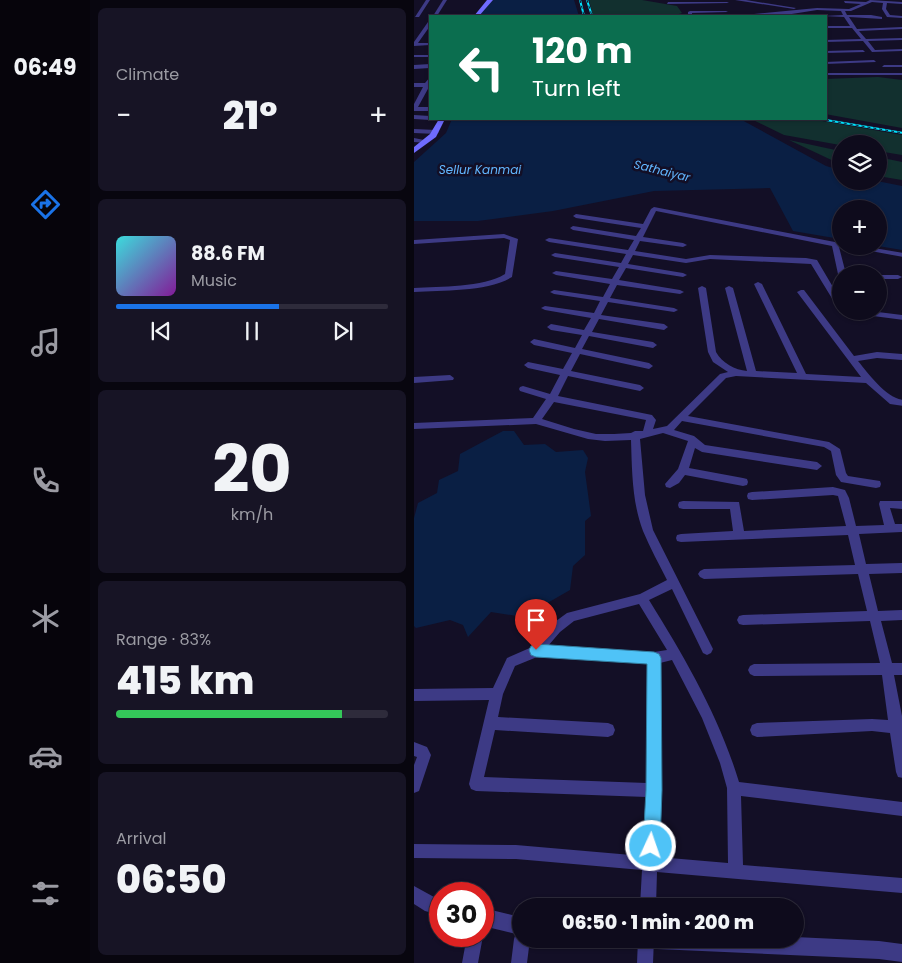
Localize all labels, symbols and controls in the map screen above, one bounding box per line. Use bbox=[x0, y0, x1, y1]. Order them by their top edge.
text: 120 m bbox=[532, 26, 632, 75]
icon: left bbox=[449, 35, 514, 100]
text: 06:49 bbox=[13, 52, 77, 83]
text: Climate bbox=[116, 63, 179, 86]
text: Turn left bbox=[532, 73, 620, 104]
text: 21° bbox=[223, 89, 277, 142]
text: − bbox=[116, 96, 131, 135]
text: + bbox=[369, 96, 388, 135]
map controls bbox=[832, 135, 887, 320]
button: layers bbox=[832, 135, 887, 190]
water label: Sathaiyar bbox=[632, 155, 693, 186]
water label: Sellur Kanmai bbox=[439, 161, 522, 178]
icon: directions bbox=[28, 187, 63, 222]
button: + bbox=[832, 200, 887, 255]
text: 88.6 FM bbox=[191, 240, 265, 267]
button: − bbox=[832, 265, 887, 320]
text: Music bbox=[191, 269, 237, 292]
icon: previous bbox=[147, 317, 175, 345]
icon: pause bbox=[238, 317, 266, 345]
icon: next bbox=[329, 317, 357, 345]
icon: music bbox=[28, 325, 63, 360]
text: 20 bbox=[212, 424, 292, 515]
icon: phone bbox=[28, 463, 63, 498]
text: km/h bbox=[231, 503, 273, 526]
pin bbox=[515, 599, 557, 650]
icon: climate bbox=[28, 601, 63, 636]
icon: arrive bbox=[522, 606, 550, 634]
text: Range · 83% bbox=[116, 628, 211, 651]
text: 415 km bbox=[116, 654, 254, 707]
icon: car bbox=[28, 739, 63, 774]
position arrow bbox=[624, 819, 676, 871]
text: Arrival bbox=[116, 827, 166, 850]
text: 06:50 bbox=[116, 853, 226, 906]
icon: filters bbox=[28, 876, 63, 911]
speed limit sign: 30 bbox=[429, 882, 494, 947]
text: 06:50 · 1 min · 200 m bbox=[562, 909, 754, 936]

